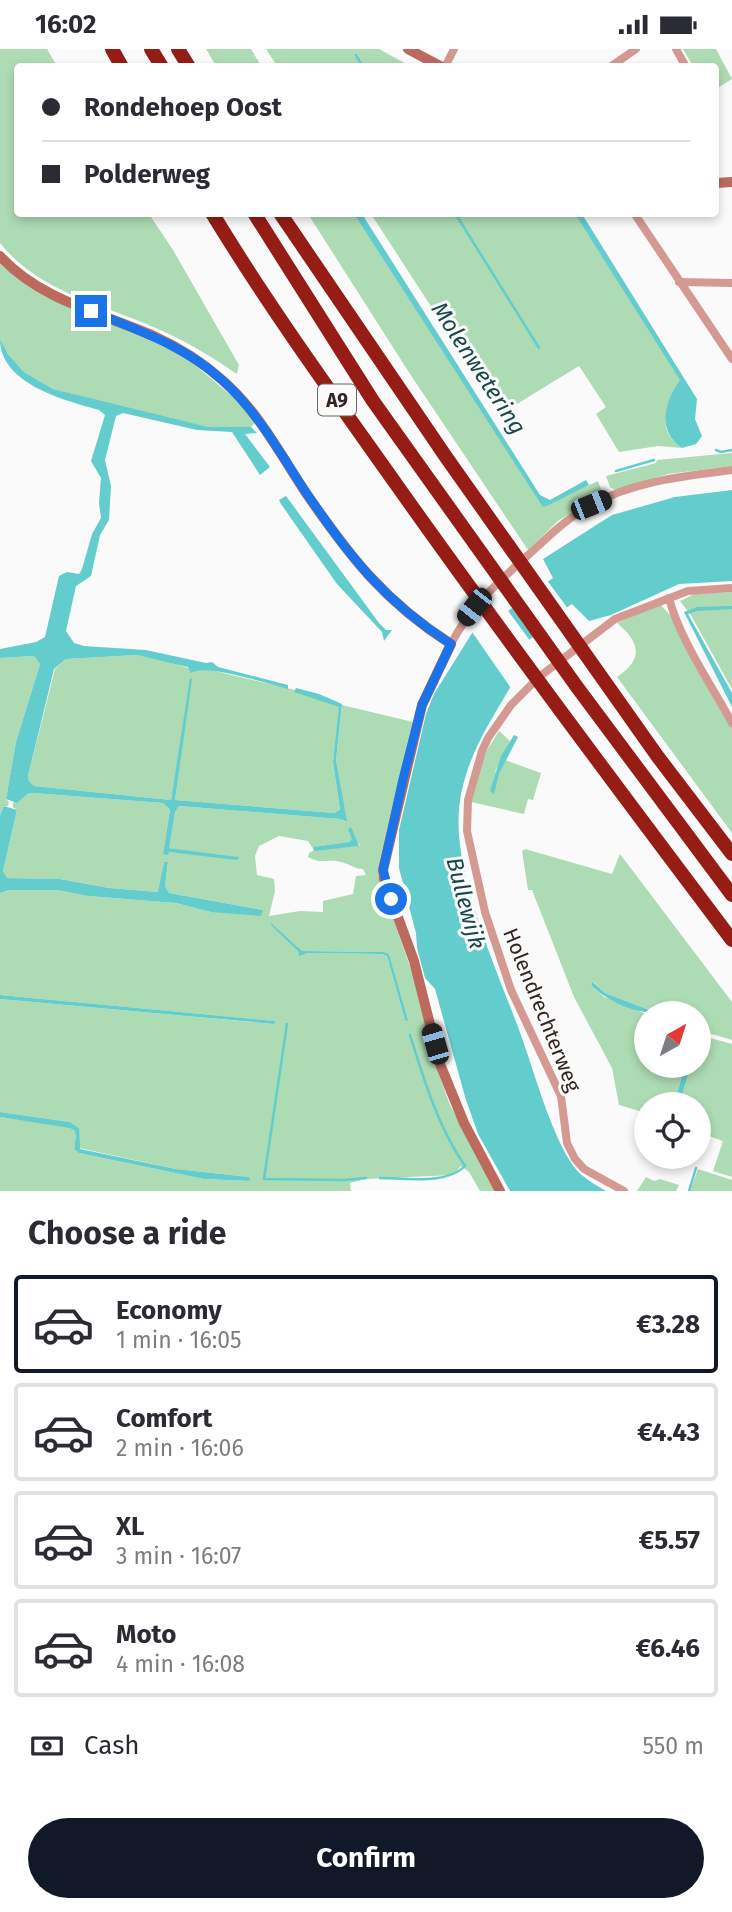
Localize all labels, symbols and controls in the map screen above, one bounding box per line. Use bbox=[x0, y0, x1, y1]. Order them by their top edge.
text: 16:02 bbox=[35, 9, 96, 40]
text: Rondehoep Oost bbox=[84, 92, 282, 123]
text: Polderweg bbox=[84, 159, 210, 190]
route end bbox=[75, 295, 107, 327]
water label: Molenwetering bbox=[426, 296, 532, 440]
road number: A9 bbox=[318, 385, 356, 415]
car bbox=[568, 487, 615, 523]
car bbox=[453, 584, 496, 630]
water label: Bullewijk bbox=[440, 854, 492, 952]
route start bbox=[375, 883, 407, 915]
street label: Holendrechterweg bbox=[497, 924, 587, 1096]
north arrow bbox=[634, 1001, 710, 1078]
map controls bbox=[634, 1001, 711, 1169]
car bbox=[420, 1021, 451, 1067]
button: locate bbox=[634, 1092, 711, 1169]
text: Choose a ride bbox=[28, 1214, 226, 1252]
icon: car bbox=[32, 1293, 95, 1356]
text: Economy bbox=[116, 1295, 222, 1326]
text: €3.28 bbox=[636, 1309, 700, 1340]
text: 1 min · 16:05 bbox=[116, 1326, 242, 1354]
icon: car bbox=[32, 1401, 95, 1464]
text: Comfort bbox=[116, 1403, 212, 1434]
text: €4.43 bbox=[637, 1417, 700, 1448]
text: 2 min · 16:06 bbox=[116, 1434, 244, 1462]
icon: car bbox=[32, 1509, 95, 1572]
text: XL bbox=[116, 1511, 144, 1542]
text: €5.57 bbox=[639, 1525, 700, 1556]
text: 3 min · 16:07 bbox=[116, 1542, 241, 1570]
icon: car bbox=[32, 1617, 95, 1680]
text: Moto bbox=[116, 1619, 176, 1650]
text: €6.46 bbox=[635, 1633, 700, 1664]
text: 4 min · 16:08 bbox=[116, 1650, 245, 1678]
icon: cash bbox=[28, 1727, 66, 1765]
text: Cash bbox=[84, 1730, 140, 1761]
text: 550 m bbox=[642, 1732, 704, 1760]
button: Confirm bbox=[28, 1818, 704, 1898]

